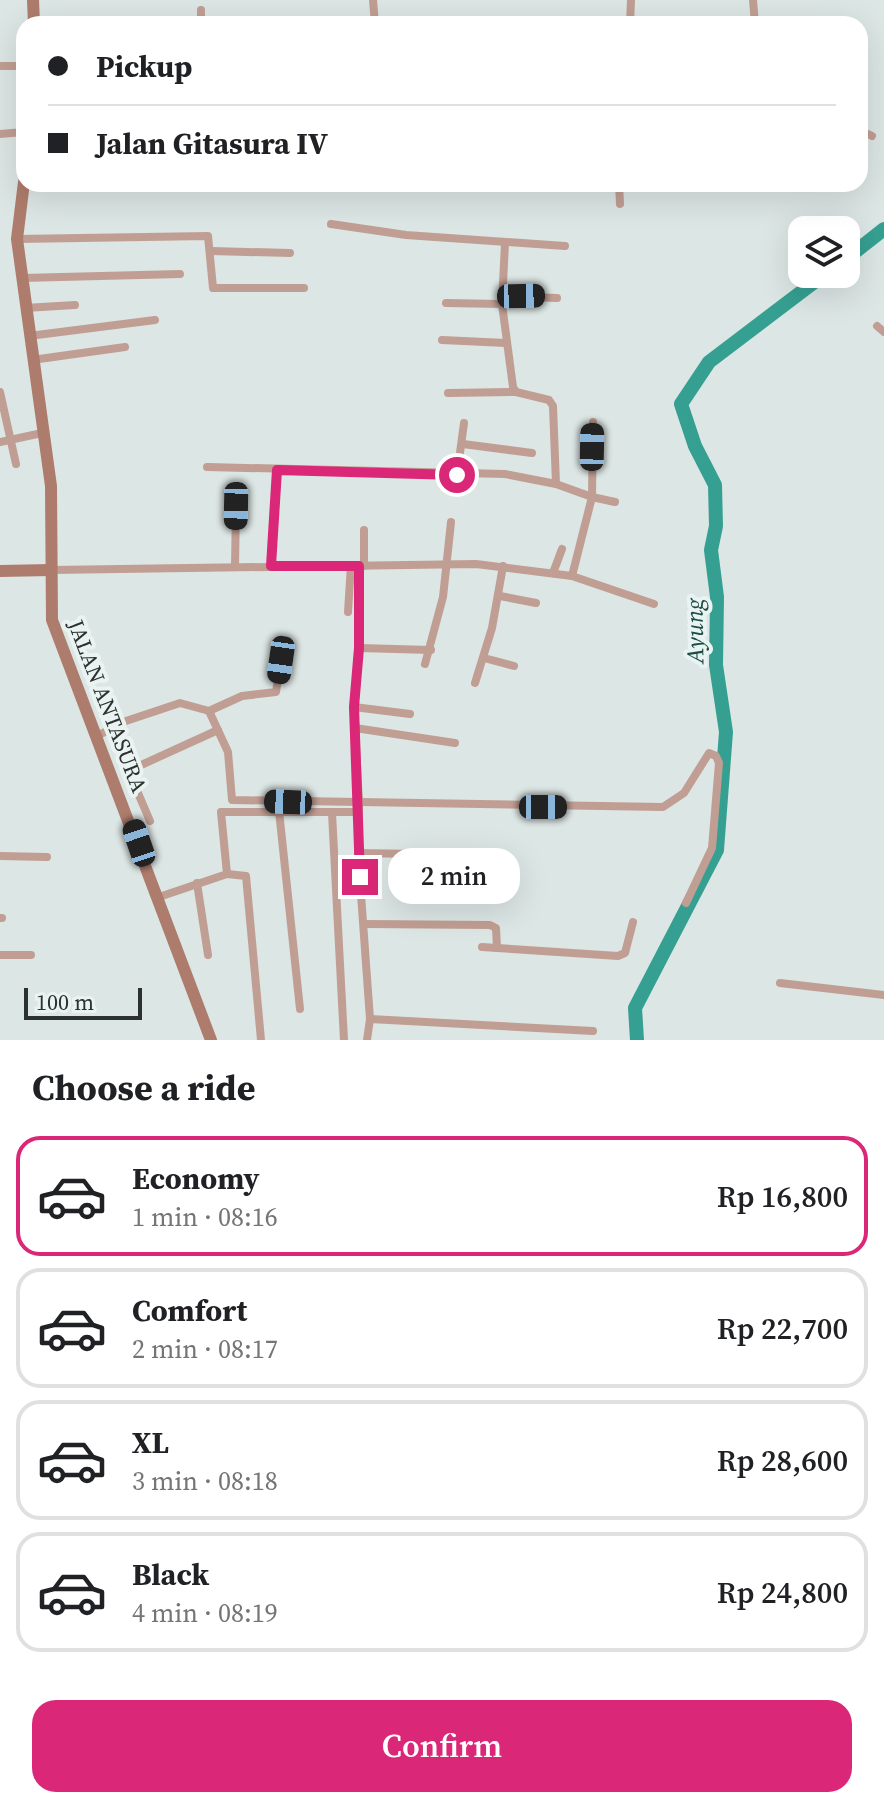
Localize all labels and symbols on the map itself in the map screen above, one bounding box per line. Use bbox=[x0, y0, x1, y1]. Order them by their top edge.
car bbox=[497, 284, 545, 308]
car bbox=[580, 423, 604, 471]
route start bbox=[439, 457, 475, 493]
car bbox=[224, 482, 248, 530]
water label: Ayung bbox=[677, 597, 712, 666]
street label: JALAN ANTASURA bbox=[61, 614, 155, 797]
car bbox=[266, 635, 296, 685]
car bbox=[264, 789, 312, 815]
car bbox=[519, 795, 567, 819]
car bbox=[120, 816, 158, 870]
callout: 2 min bbox=[388, 849, 520, 905]
route end bbox=[342, 859, 378, 895]
scale bar bbox=[24, 984, 142, 1020]

